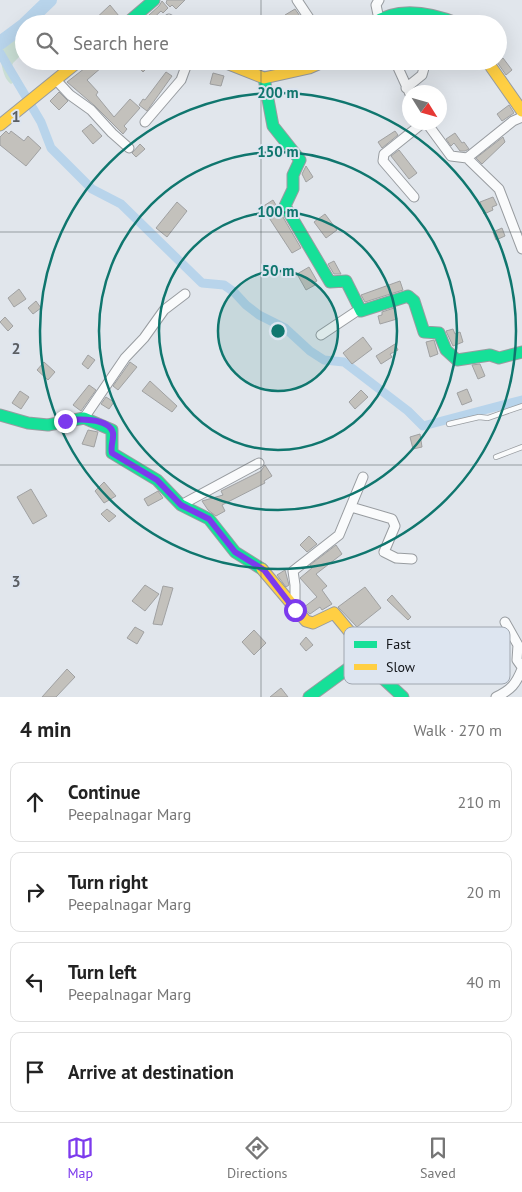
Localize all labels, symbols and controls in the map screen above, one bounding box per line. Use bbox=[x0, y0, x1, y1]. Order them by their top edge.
search box bbox=[15, 15, 507, 70]
icon: search bbox=[33, 29, 61, 57]
text: Search here bbox=[73, 31, 169, 55]
text: 200 m bbox=[257, 83, 299, 102]
north arrow bbox=[402, 85, 447, 130]
text: 1 bbox=[11, 106, 21, 126]
text: 150 m bbox=[257, 142, 299, 161]
text: 100 m bbox=[257, 202, 299, 221]
text: 50 m bbox=[262, 261, 294, 280]
centre of rings bbox=[269, 322, 287, 340]
text: 2 bbox=[11, 338, 21, 358]
route end bbox=[54, 410, 77, 433]
text: 3 bbox=[11, 571, 21, 591]
route start bbox=[284, 599, 307, 622]
legend bbox=[344, 627, 510, 684]
text: Fast bbox=[386, 635, 411, 653]
text: Slow bbox=[386, 658, 416, 676]
text: 4 min bbox=[20, 716, 71, 743]
text: Walk · 270 m bbox=[413, 720, 502, 740]
text: Continue bbox=[68, 780, 140, 804]
icon: ahead bbox=[21, 788, 49, 816]
text: 210 m bbox=[458, 792, 501, 812]
text: Peepalnagar Marg bbox=[68, 804, 191, 824]
text: Turn right bbox=[68, 870, 148, 894]
icon: right bbox=[21, 878, 49, 906]
text: 20 m bbox=[466, 882, 501, 902]
text: Peepalnagar Marg bbox=[68, 894, 191, 914]
text: Turn left bbox=[68, 960, 137, 984]
icon: left bbox=[21, 968, 49, 996]
text: 40 m bbox=[466, 972, 501, 992]
text: Peepalnagar Marg bbox=[68, 984, 191, 1004]
icon: arrive bbox=[21, 1058, 49, 1086]
text: Arrive at destination bbox=[68, 1060, 234, 1084]
tab: Map bbox=[66, 1134, 94, 1182]
tab: Directions bbox=[227, 1134, 287, 1182]
tab: Saved bbox=[420, 1134, 456, 1182]

